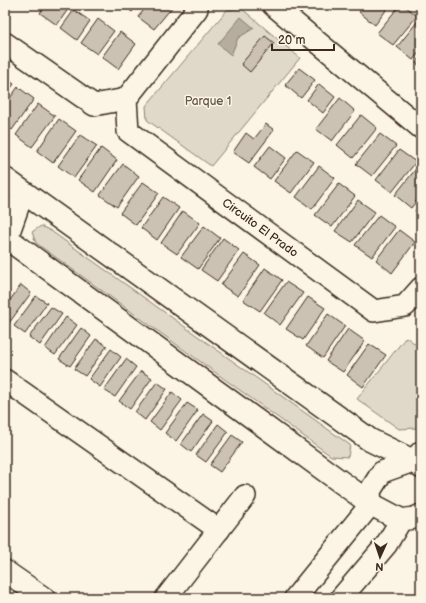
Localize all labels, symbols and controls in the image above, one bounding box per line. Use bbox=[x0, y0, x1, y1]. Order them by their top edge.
scale bar bbox=[272, 26, 334, 52]
text: 20 m bbox=[278, 33, 305, 48]
park label: Parque 1 bbox=[185, 94, 231, 109]
street label: Circuito El Prado bbox=[219, 195, 301, 261]
north arrow bbox=[360, 537, 400, 577]
text: N bbox=[375, 560, 384, 573]

